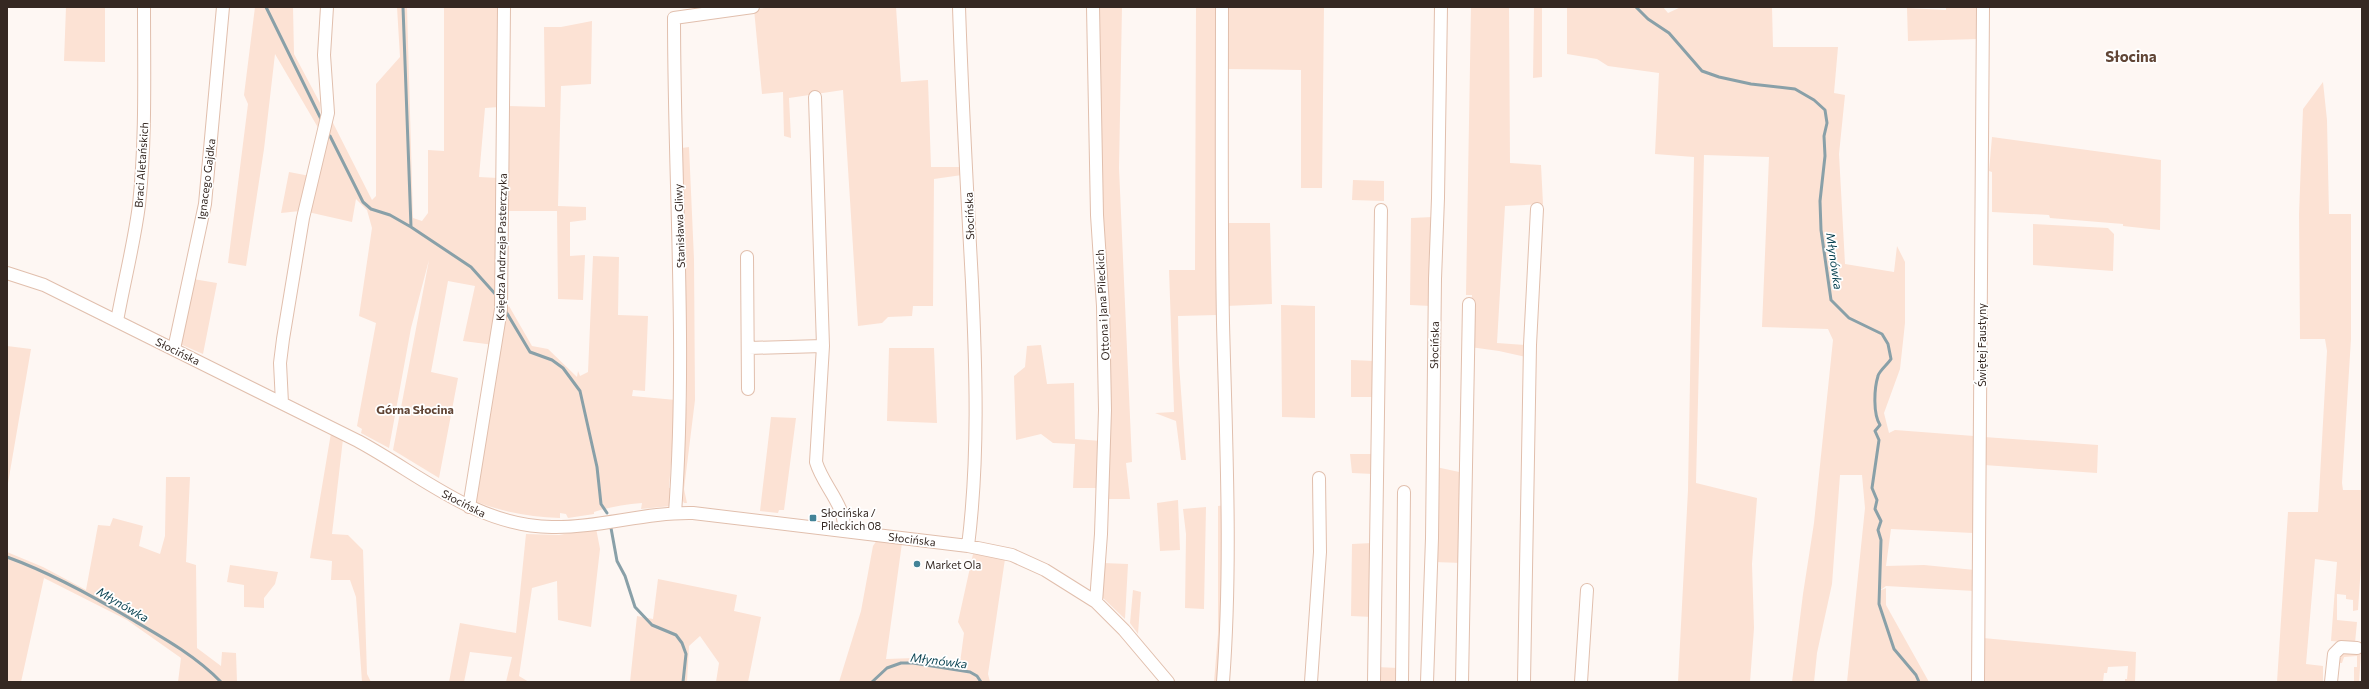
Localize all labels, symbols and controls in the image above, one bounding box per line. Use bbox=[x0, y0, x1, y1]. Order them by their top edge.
district label: Słocina bbox=[2105, 47, 2157, 65]
street label: Braci Aletańskich bbox=[132, 122, 150, 208]
street label: Ignacego Gajdka bbox=[195, 138, 217, 220]
street label: Księdza Andrzeja Pasterczyka bbox=[493, 173, 509, 321]
street label: Stanisława Gliwy bbox=[671, 183, 687, 268]
street label: Słocińska bbox=[962, 192, 976, 240]
water label: Młynówka bbox=[1824, 232, 1846, 290]
street label: Ottona i Jana Pileckich bbox=[1093, 249, 1112, 361]
street label: Świętej Faustyny bbox=[1974, 303, 1988, 387]
street label: Słocińska bbox=[1427, 321, 1441, 369]
street label: Słocińska bbox=[154, 335, 202, 367]
district label: Górna Słocina bbox=[376, 402, 454, 416]
street label: Słocińska bbox=[440, 486, 488, 520]
place label: Słocińska / Pileckich 08 bbox=[821, 506, 882, 532]
marker: Słocińska / Pileckich 08 bbox=[808, 513, 818, 523]
street label: Słocińska bbox=[888, 530, 936, 548]
place label: Market Ola bbox=[925, 558, 981, 571]
marker: Market Ola bbox=[912, 559, 922, 569]
water label: Młynówka bbox=[95, 584, 151, 624]
water label: Młynówka bbox=[910, 650, 968, 670]

